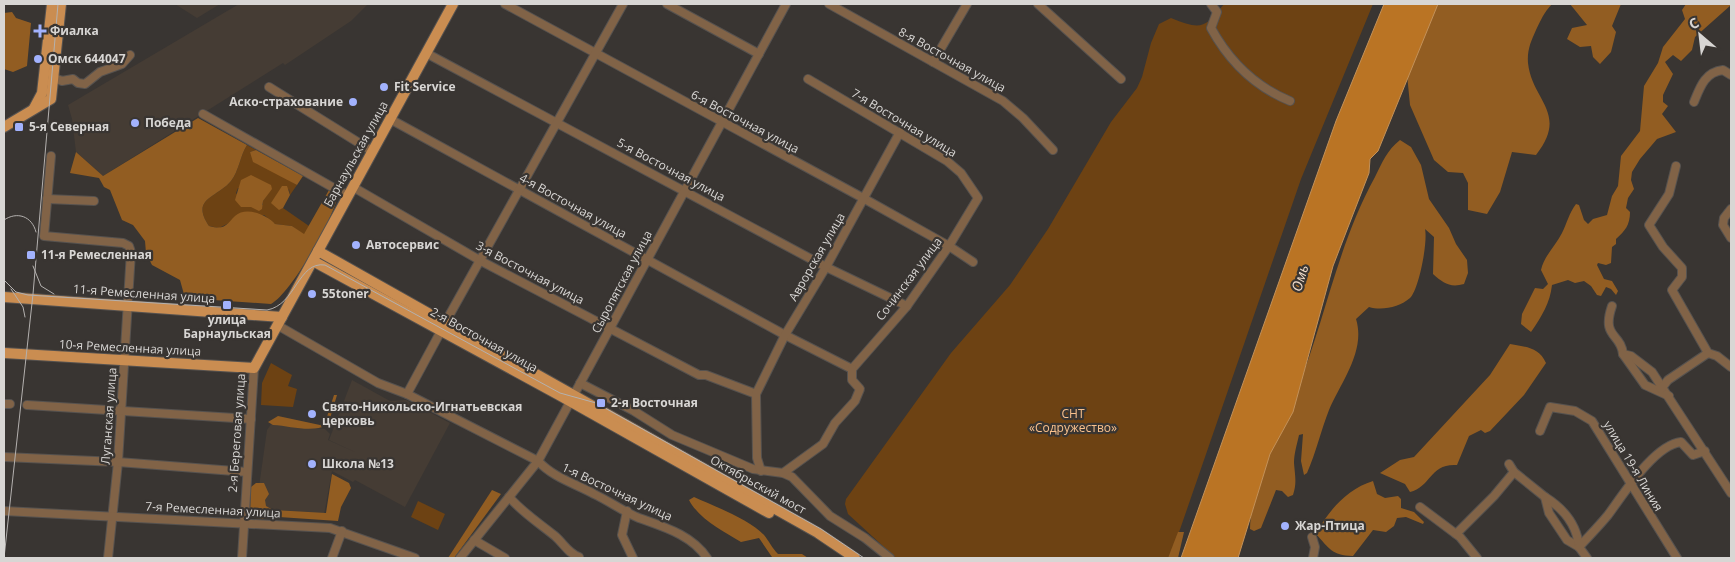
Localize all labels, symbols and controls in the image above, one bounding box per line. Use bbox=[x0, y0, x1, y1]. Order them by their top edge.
north arrow bbox=[1675, 10, 1725, 60]
text: С bbox=[1685, 13, 1702, 34]
place label: Фиалка bbox=[50, 22, 99, 39]
street label: 8-я Восточная улица bbox=[896, 23, 1009, 96]
marker: Фиалка bbox=[34, 25, 46, 37]
place label: Омск 644047 bbox=[48, 50, 126, 67]
marker: Омск 644047 bbox=[32, 53, 44, 65]
place label: Fit Service bbox=[394, 78, 455, 95]
marker: Fit Service bbox=[378, 81, 390, 93]
street label: 7-я Восточная улица bbox=[848, 84, 960, 161]
street label: 6-я Восточная улица bbox=[688, 86, 802, 157]
place label: Аско-страхование bbox=[229, 93, 343, 110]
marker: Аско-страхование bbox=[347, 96, 359, 108]
street label: Барнаульская улица bbox=[319, 98, 392, 210]
place label: Победа bbox=[145, 114, 191, 131]
marker: Победа bbox=[129, 117, 141, 129]
place label: 5-я Северная bbox=[29, 118, 109, 135]
marker: 5-я Северная bbox=[13, 121, 25, 133]
street label: 5-я Восточная улица bbox=[614, 134, 728, 205]
street label: 4-я Восточная улица bbox=[517, 169, 630, 242]
street label: Аврорская улица bbox=[784, 209, 849, 304]
street label: Сыропятская улица bbox=[587, 227, 656, 336]
street label: Сочинская улица bbox=[872, 234, 946, 324]
place label: Автосервис bbox=[366, 236, 439, 253]
street label: 3-я Восточная улица bbox=[473, 237, 587, 308]
marker: Автосервис bbox=[350, 239, 362, 251]
place label: 11-я Ремесленная bbox=[41, 246, 152, 263]
marker: 11-я Ремесленная bbox=[25, 249, 37, 261]
water label: Омь bbox=[1286, 262, 1313, 294]
street label: 11-я Ремесленная улица bbox=[72, 280, 216, 307]
place label: 55toner bbox=[322, 285, 369, 302]
marker: 55toner bbox=[306, 288, 318, 300]
marker: улица Барнаульская bbox=[221, 299, 233, 311]
street label: 2-я Восточная улица bbox=[428, 303, 541, 376]
place label: улица Барнаульская bbox=[183, 311, 271, 342]
street label: 10-я Ремесленная улица bbox=[58, 335, 202, 360]
street label: Луганская улица bbox=[97, 367, 120, 465]
street label: 2-я Береговая улица bbox=[224, 373, 249, 493]
place label: 2-я Восточная bbox=[611, 394, 698, 411]
marker: 2-я Восточная bbox=[595, 397, 607, 409]
place label: Свято-Никольско-Игнатьевская церковь bbox=[322, 398, 522, 429]
park label: СНТ «Содружество» bbox=[1029, 405, 1117, 436]
marker: Свято-Никольско-Игнатьевская церковь bbox=[306, 408, 318, 420]
street label: улица 19-я Линия bbox=[1600, 417, 1667, 514]
street label: Октябрьский мост bbox=[707, 451, 810, 518]
place label: Школа №13 bbox=[322, 455, 394, 472]
marker: Школа №13 bbox=[306, 458, 318, 470]
street label: 1-я Восточная улица bbox=[559, 458, 675, 525]
street label: 7-я Ремесленная улица bbox=[145, 497, 281, 522]
place label: Жар-Птица bbox=[1295, 517, 1365, 534]
marker: Жар-Птица bbox=[1279, 520, 1291, 532]

